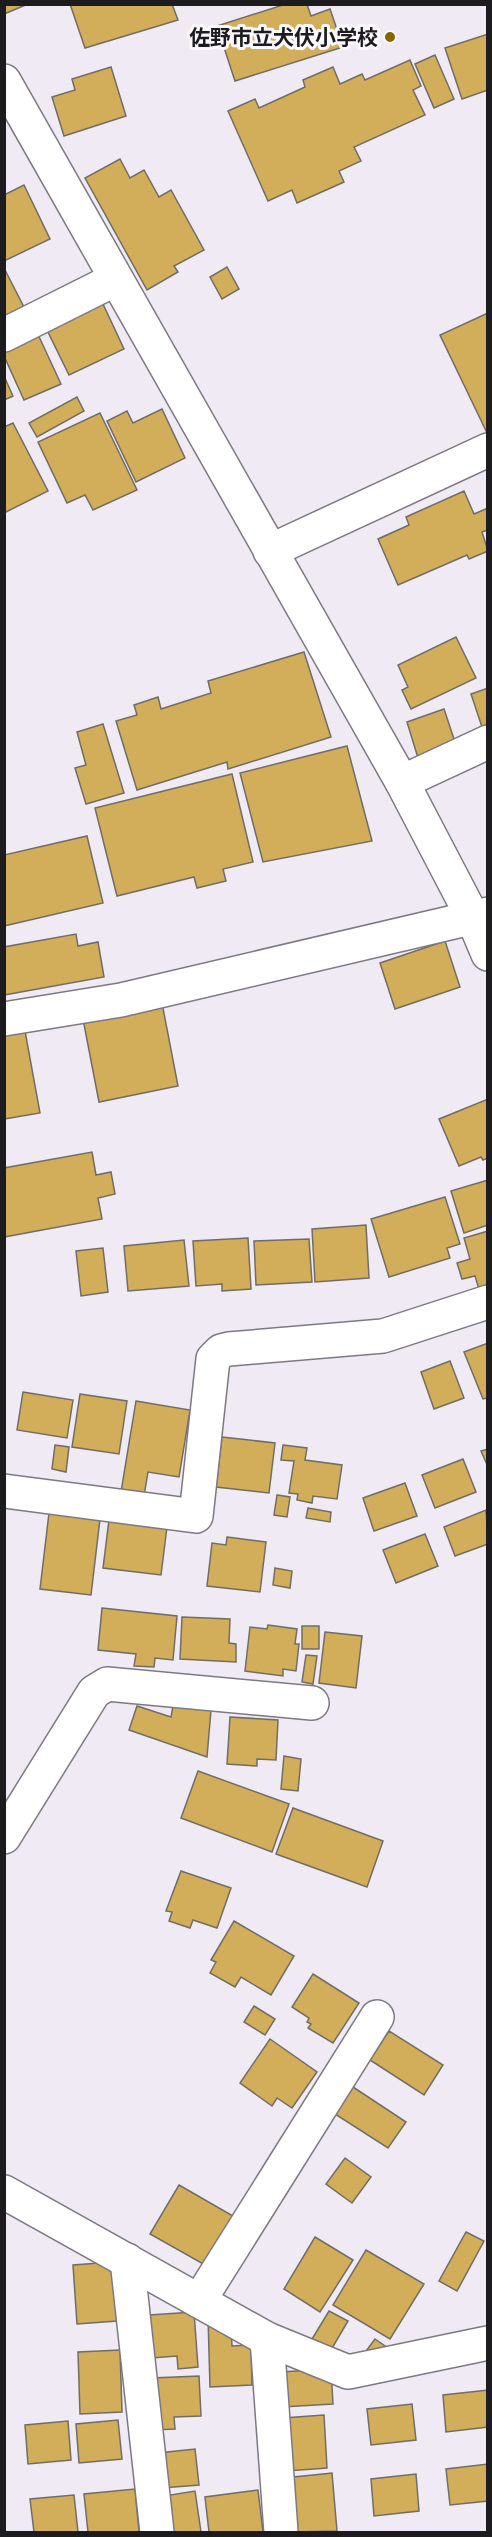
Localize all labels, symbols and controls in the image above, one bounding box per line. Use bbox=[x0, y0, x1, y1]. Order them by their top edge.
place label: 佐野市立犬伏小学校 bbox=[189, 23, 378, 51]
marker: 佐野市立犬伏小学校 bbox=[383, 30, 397, 44]

